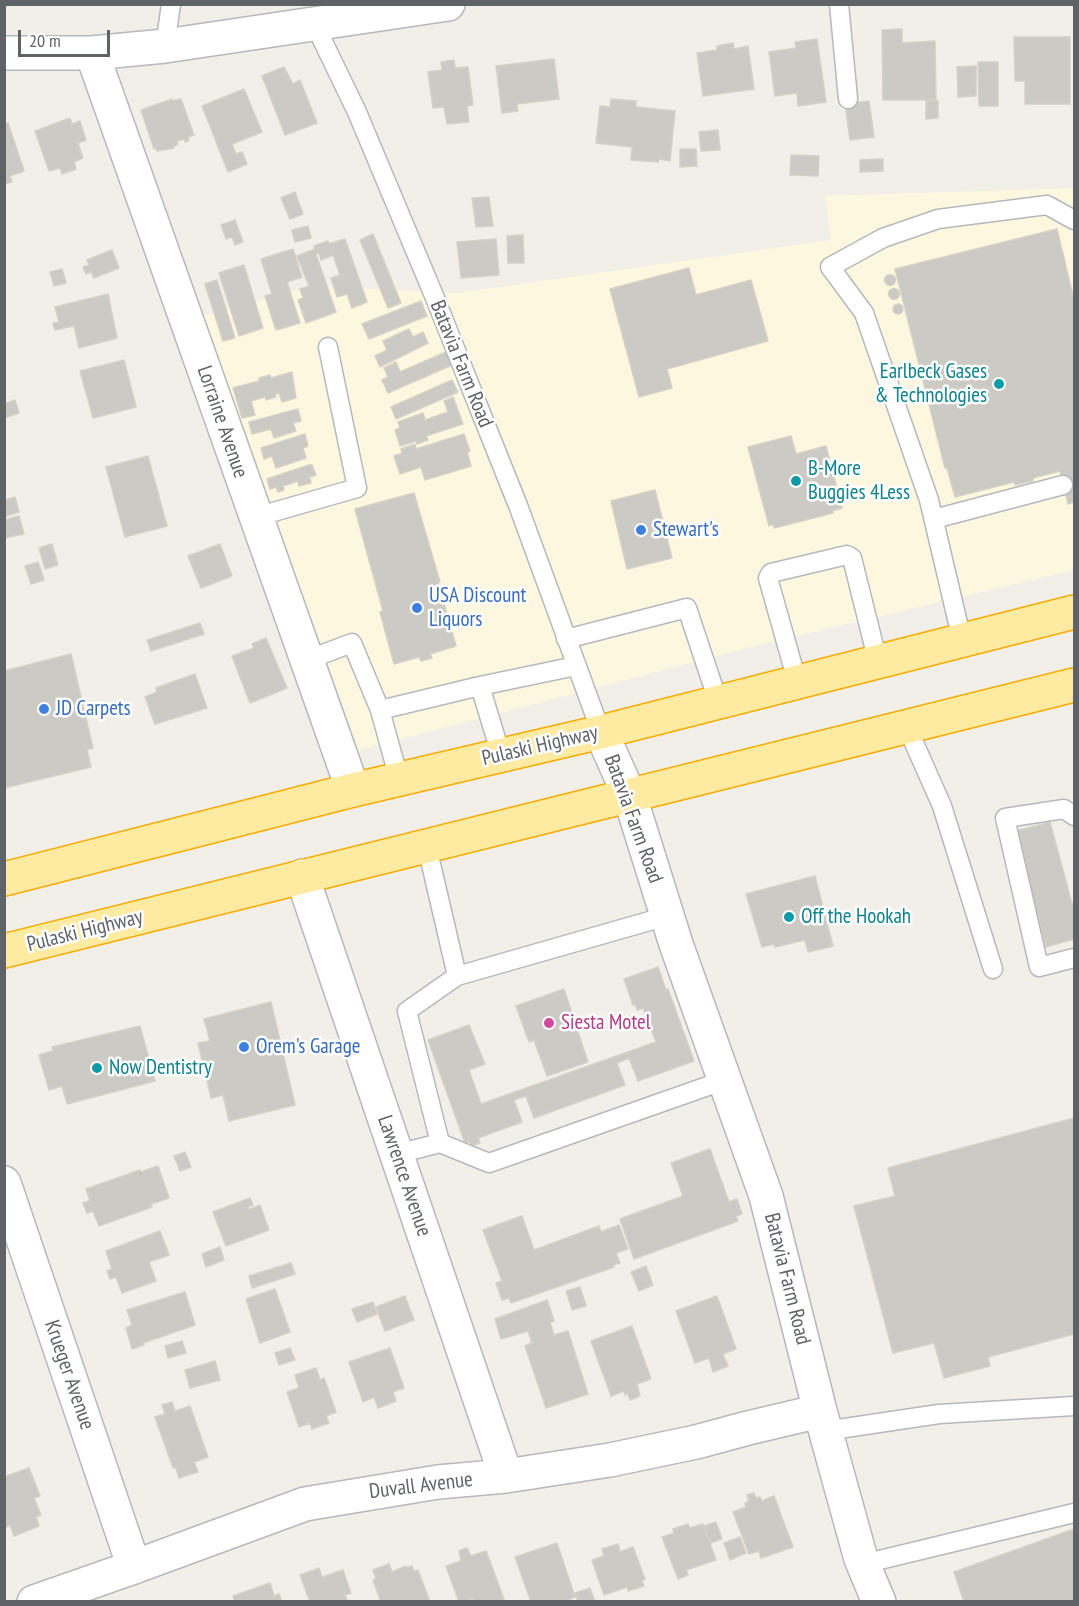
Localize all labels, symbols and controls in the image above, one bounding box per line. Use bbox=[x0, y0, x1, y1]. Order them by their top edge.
scale bar bbox=[21, 18, 112, 56]
text: 20 m bbox=[29, 29, 61, 52]
street label: Batavia Farm Road bbox=[424, 297, 498, 431]
place label: Earlbeck Gases & Technologies bbox=[875, 359, 987, 409]
street label: Lorraine Avenue bbox=[191, 363, 253, 481]
marker: Earlbeck Gases & Technologies bbox=[992, 377, 1006, 391]
place label: B-More Buggies 4Less bbox=[808, 456, 910, 506]
marker: B-More Buggies 4Less bbox=[789, 474, 803, 488]
place label: Stewart's bbox=[653, 517, 719, 543]
marker: Stewart's bbox=[634, 523, 648, 537]
place label: USA Discount Liquors bbox=[429, 583, 526, 633]
marker: USA Discount Liquors bbox=[410, 601, 424, 615]
place label: JD Carpets bbox=[56, 696, 131, 722]
marker: JD Carpets bbox=[37, 702, 51, 716]
street label: Pulaski Highway bbox=[479, 720, 601, 772]
street label: Batavia Farm Road bbox=[598, 751, 668, 887]
street label: Pulaski Highway bbox=[25, 904, 145, 958]
place label: Off the Hookah bbox=[801, 904, 911, 930]
marker: Off the Hookah bbox=[782, 910, 796, 924]
place label: Siesta Motel bbox=[561, 1010, 651, 1036]
marker: Siesta Motel bbox=[542, 1016, 556, 1030]
place label: Orem's Garage bbox=[256, 1034, 361, 1060]
marker: Orem's Garage bbox=[237, 1040, 251, 1054]
place label: Now Dentistry bbox=[109, 1055, 212, 1081]
marker: Now Dentistry bbox=[90, 1061, 104, 1075]
street label: Lawrence Avenue bbox=[372, 1112, 436, 1240]
street label: Batavia Farm Road bbox=[758, 1211, 816, 1347]
street label: Krueger Avenue bbox=[38, 1317, 100, 1433]
street label: Duvall Avenue bbox=[368, 1467, 474, 1505]

